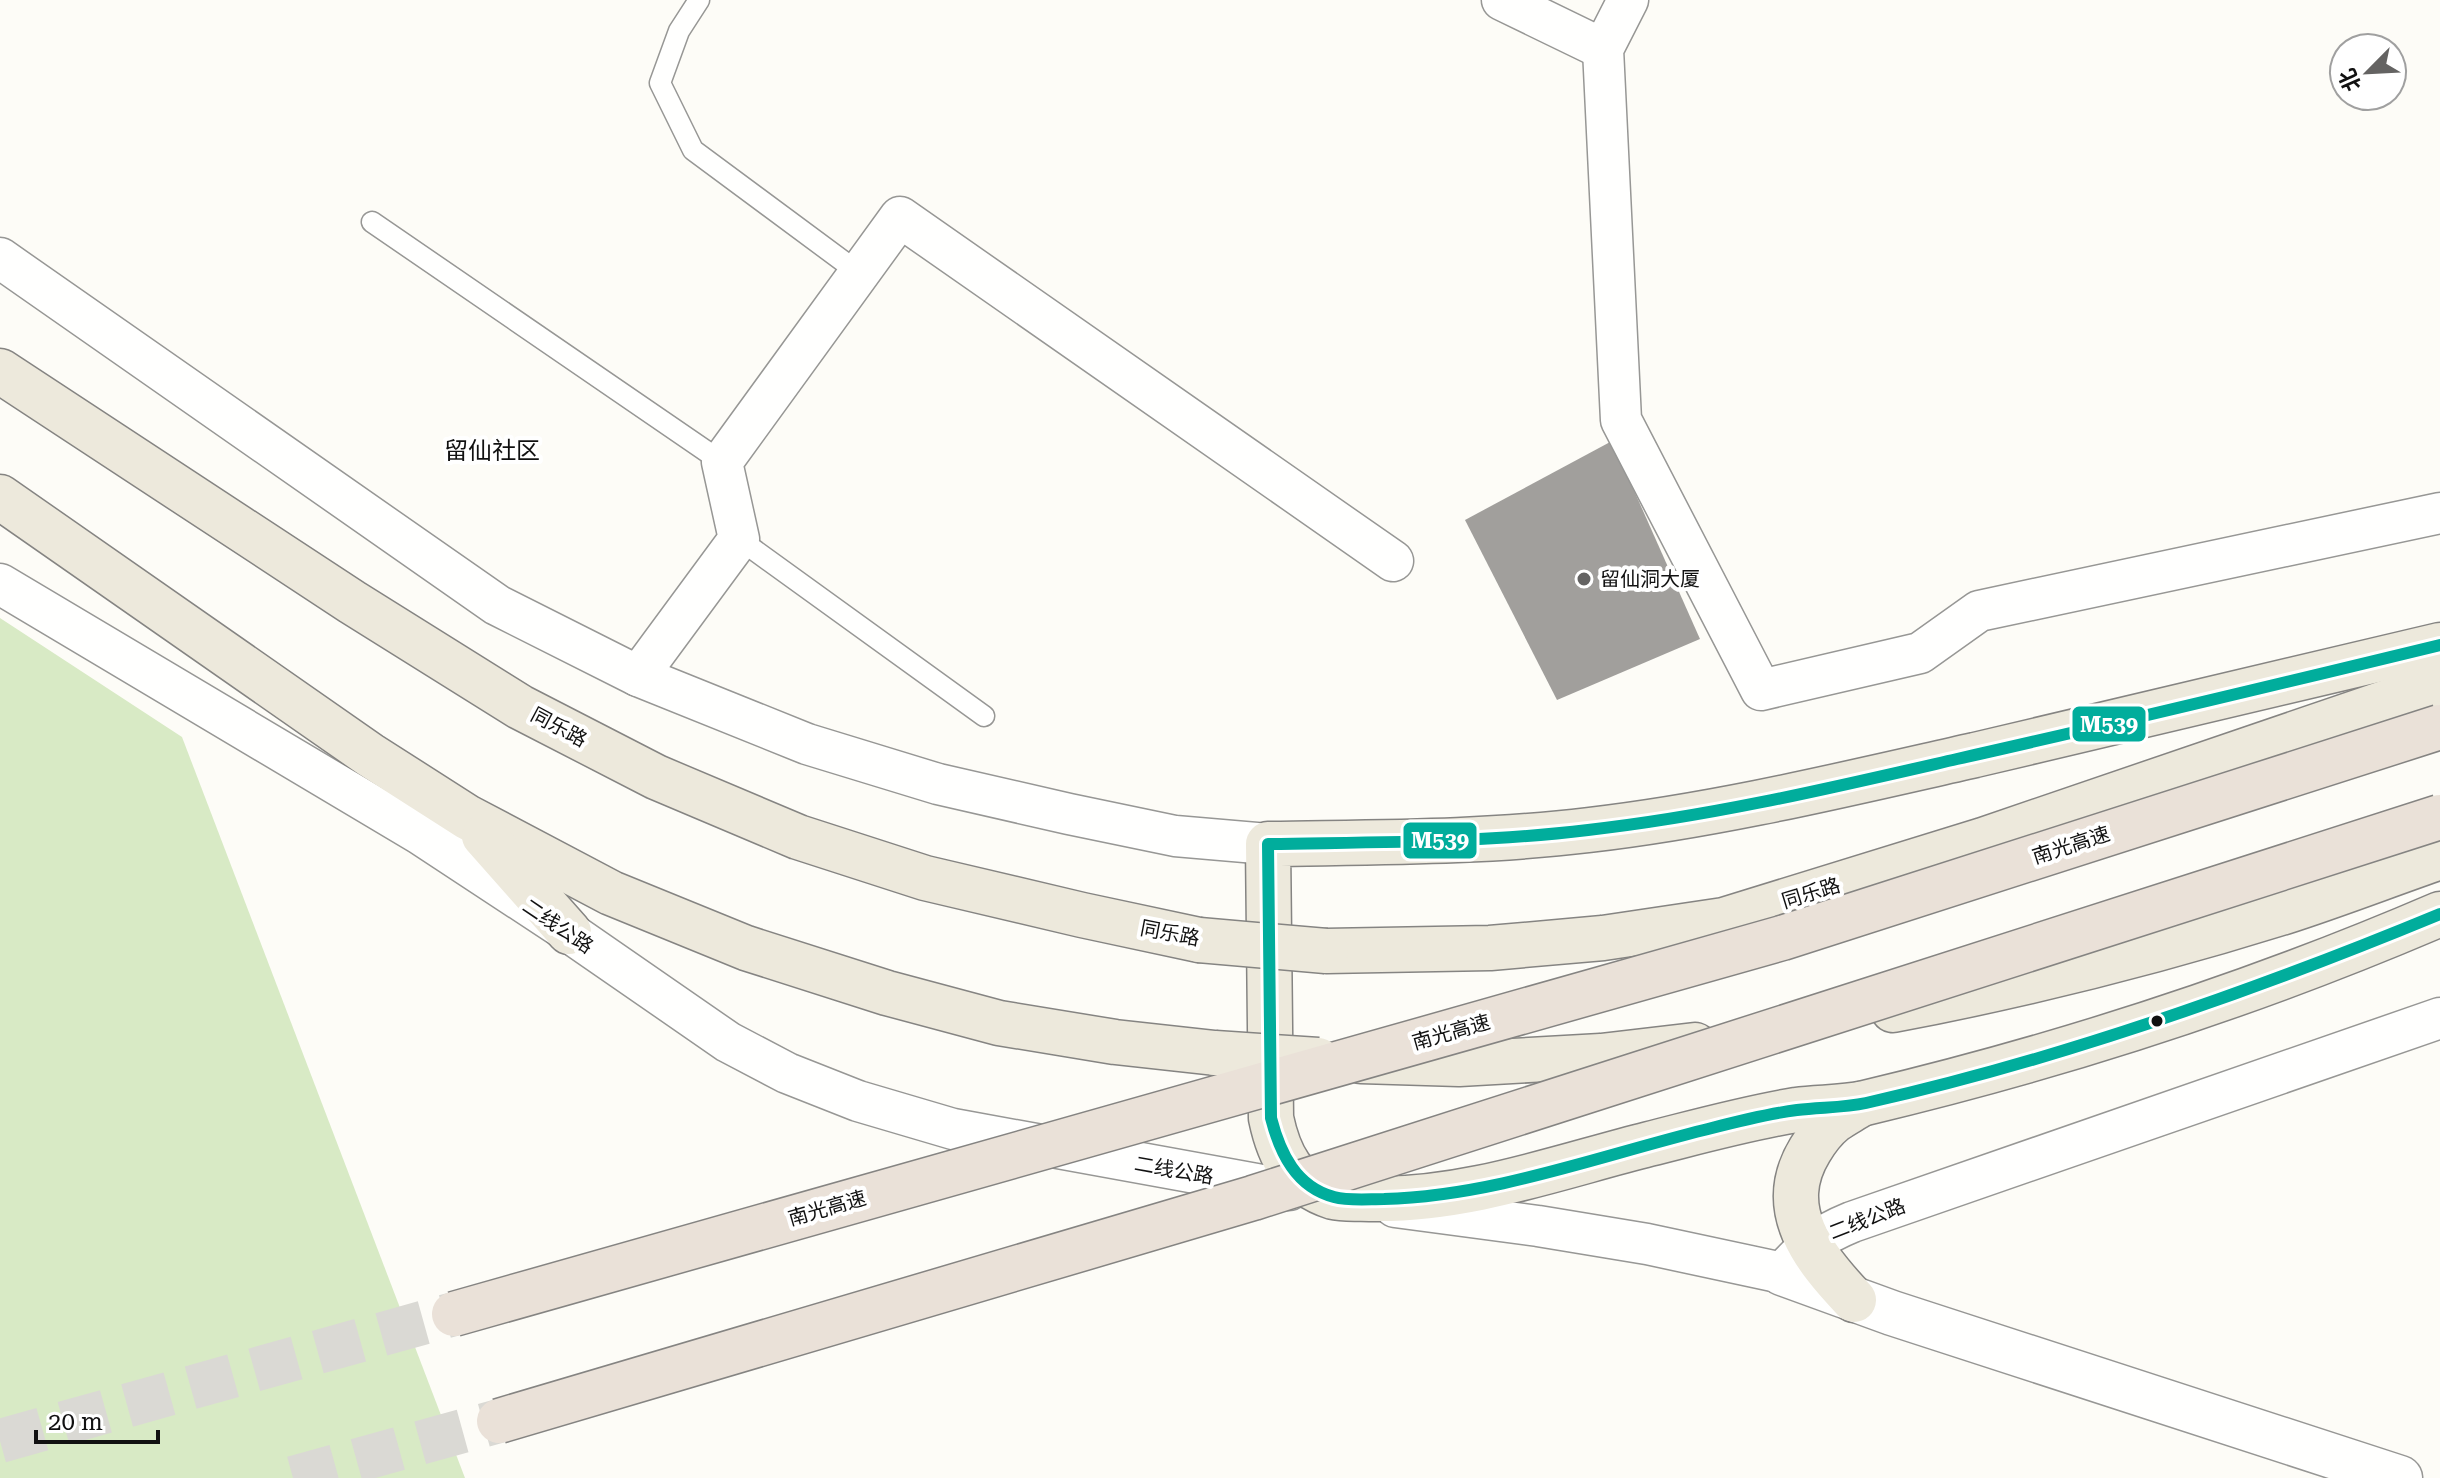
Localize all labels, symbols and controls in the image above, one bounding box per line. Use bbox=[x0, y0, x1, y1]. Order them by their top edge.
north arrow bbox=[2328, 32, 2408, 112]
text: 北 bbox=[2334, 65, 2366, 95]
district label: 留仙社区 bbox=[444, 437, 540, 465]
place label: 留仙洞大厦 bbox=[1600, 567, 1700, 591]
marker: 留仙洞大厦 bbox=[1575, 570, 1593, 588]
street label: 同乐路 bbox=[527, 702, 591, 752]
line badge: M539 bbox=[2071, 705, 2147, 743]
text: M539 bbox=[2080, 712, 2138, 737]
line badge: M539 bbox=[1402, 821, 1478, 860]
street label: 南光高速 bbox=[2029, 821, 2113, 869]
text: M539 bbox=[1411, 828, 1469, 853]
street label: 同乐路 bbox=[1779, 873, 1843, 913]
street label: 二线公路 bbox=[518, 894, 598, 958]
street label: 同乐路 bbox=[1138, 915, 1202, 951]
street label: 南光高速 bbox=[1409, 1009, 1493, 1055]
unlabelled marker bbox=[2149, 1013, 2165, 1029]
street label: 二线公路 bbox=[1133, 1151, 1215, 1189]
street label: 南光高速 bbox=[785, 1185, 869, 1231]
street label: 二线公路 bbox=[1825, 1193, 1909, 1245]
scale bar bbox=[36, 1394, 158, 1444]
text: 20 m bbox=[48, 1408, 103, 1436]

